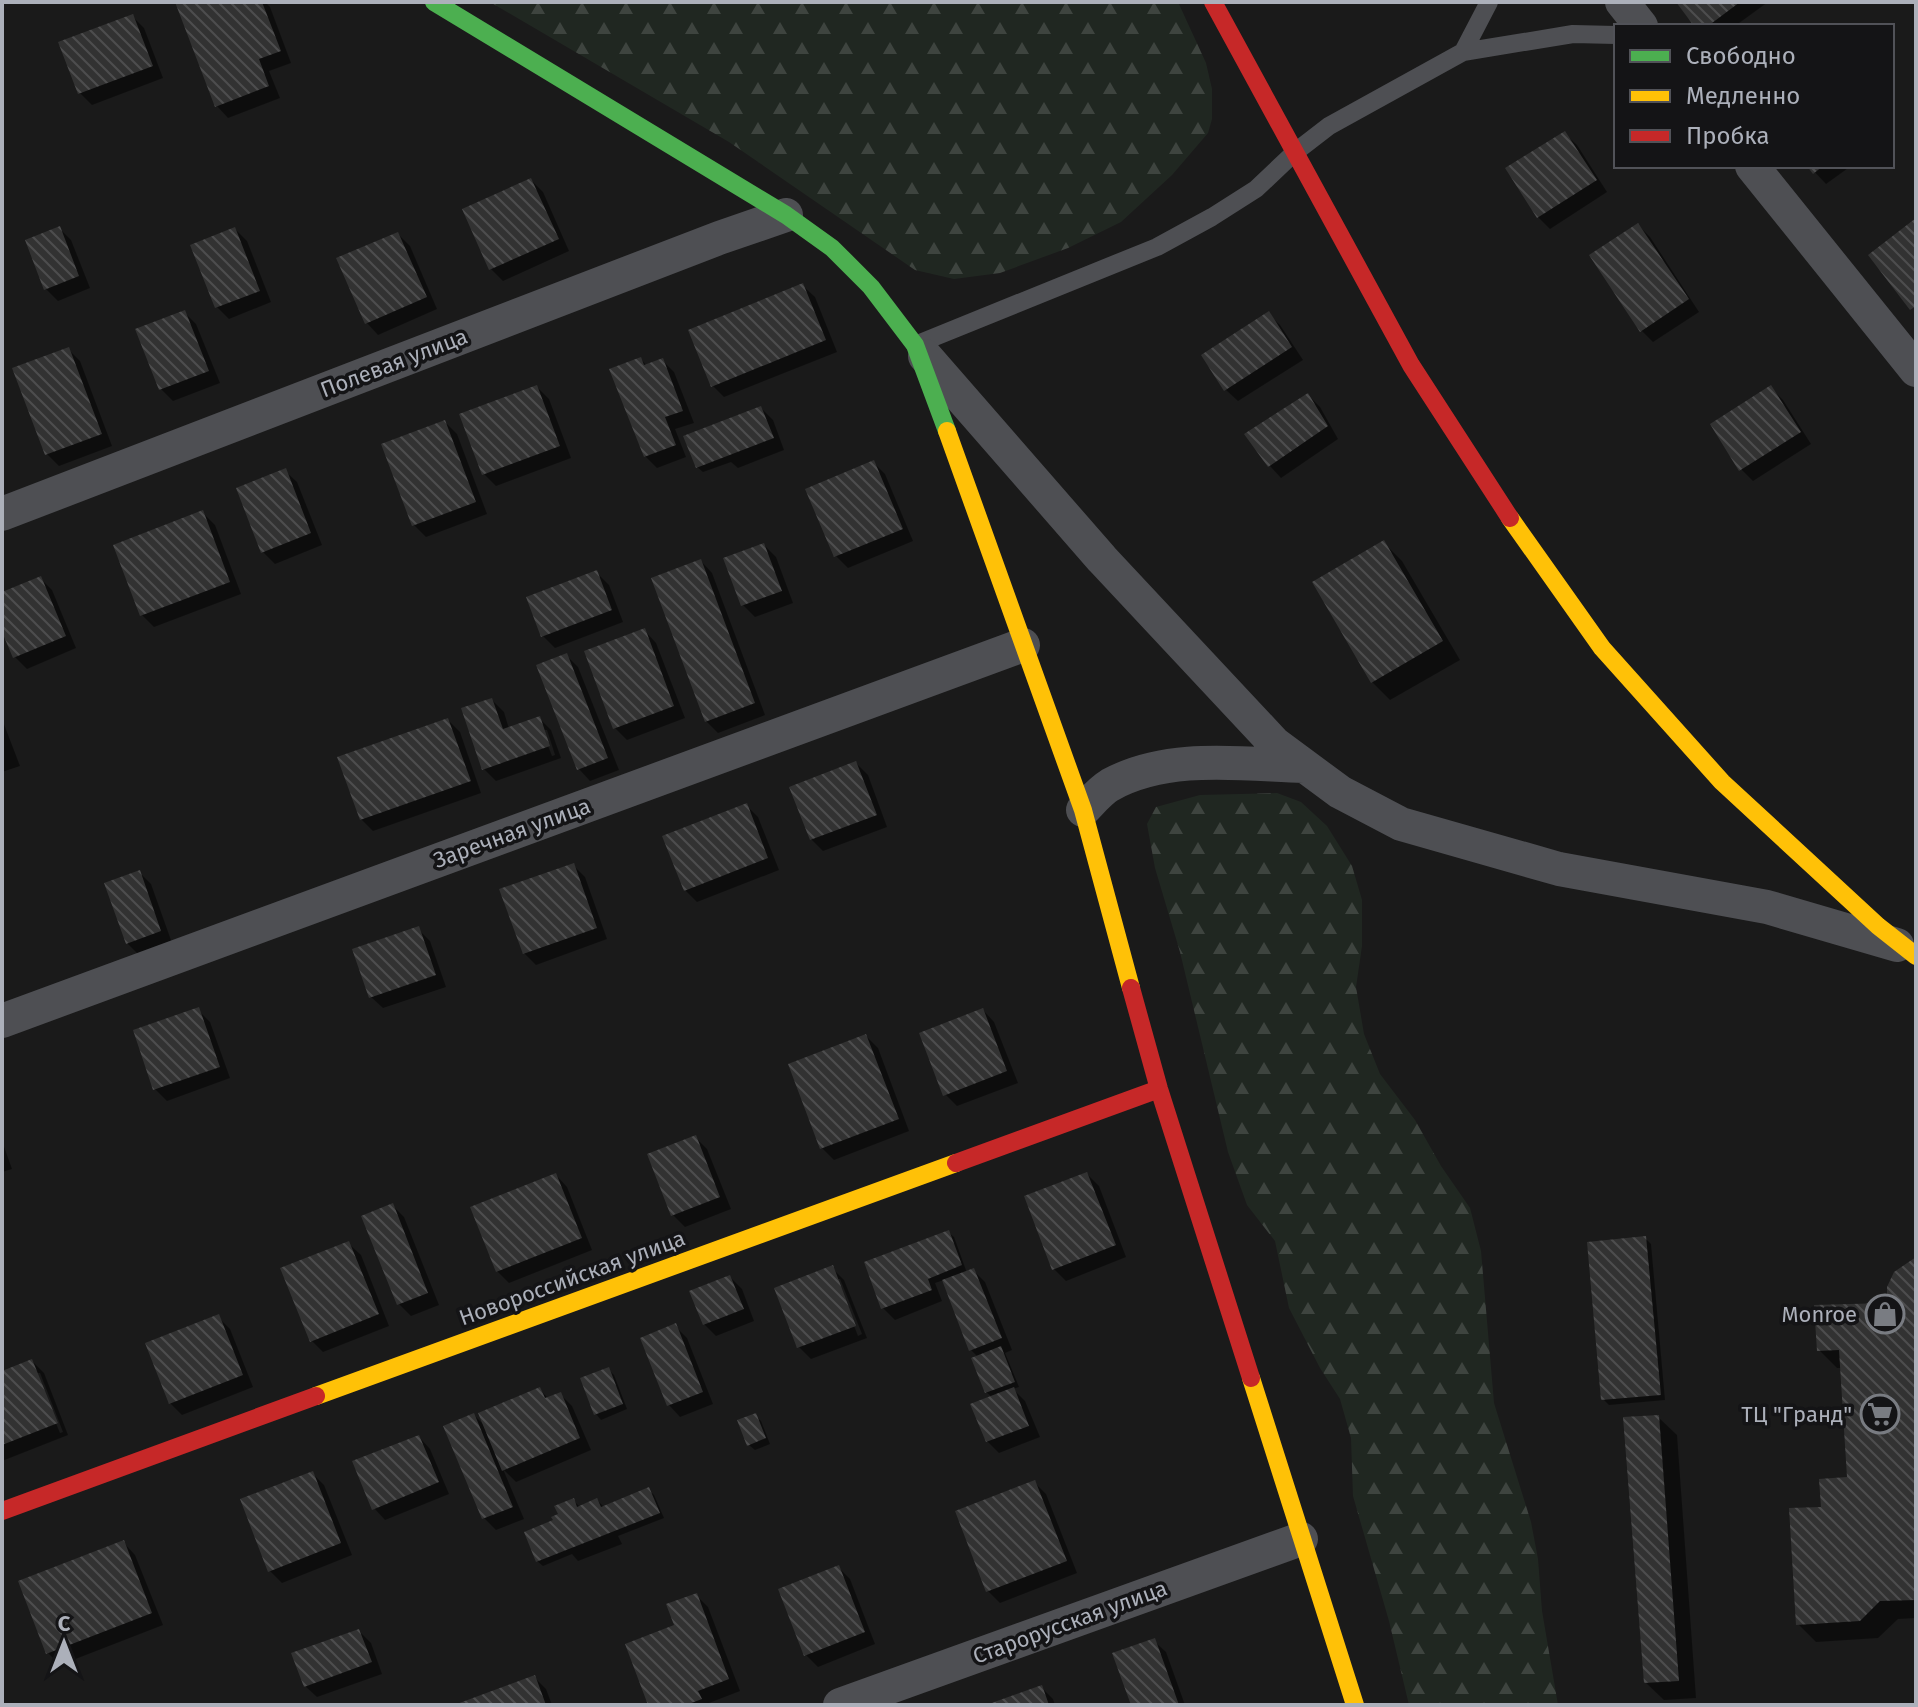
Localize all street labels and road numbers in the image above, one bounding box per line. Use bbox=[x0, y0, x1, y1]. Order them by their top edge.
street label: Полевая улица bbox=[317, 323, 471, 403]
street label: Заречная улица bbox=[430, 792, 594, 874]
street label: Новороссийская улица bbox=[455, 1224, 689, 1332]
street label: Старорусская улица bbox=[969, 1574, 1171, 1670]

